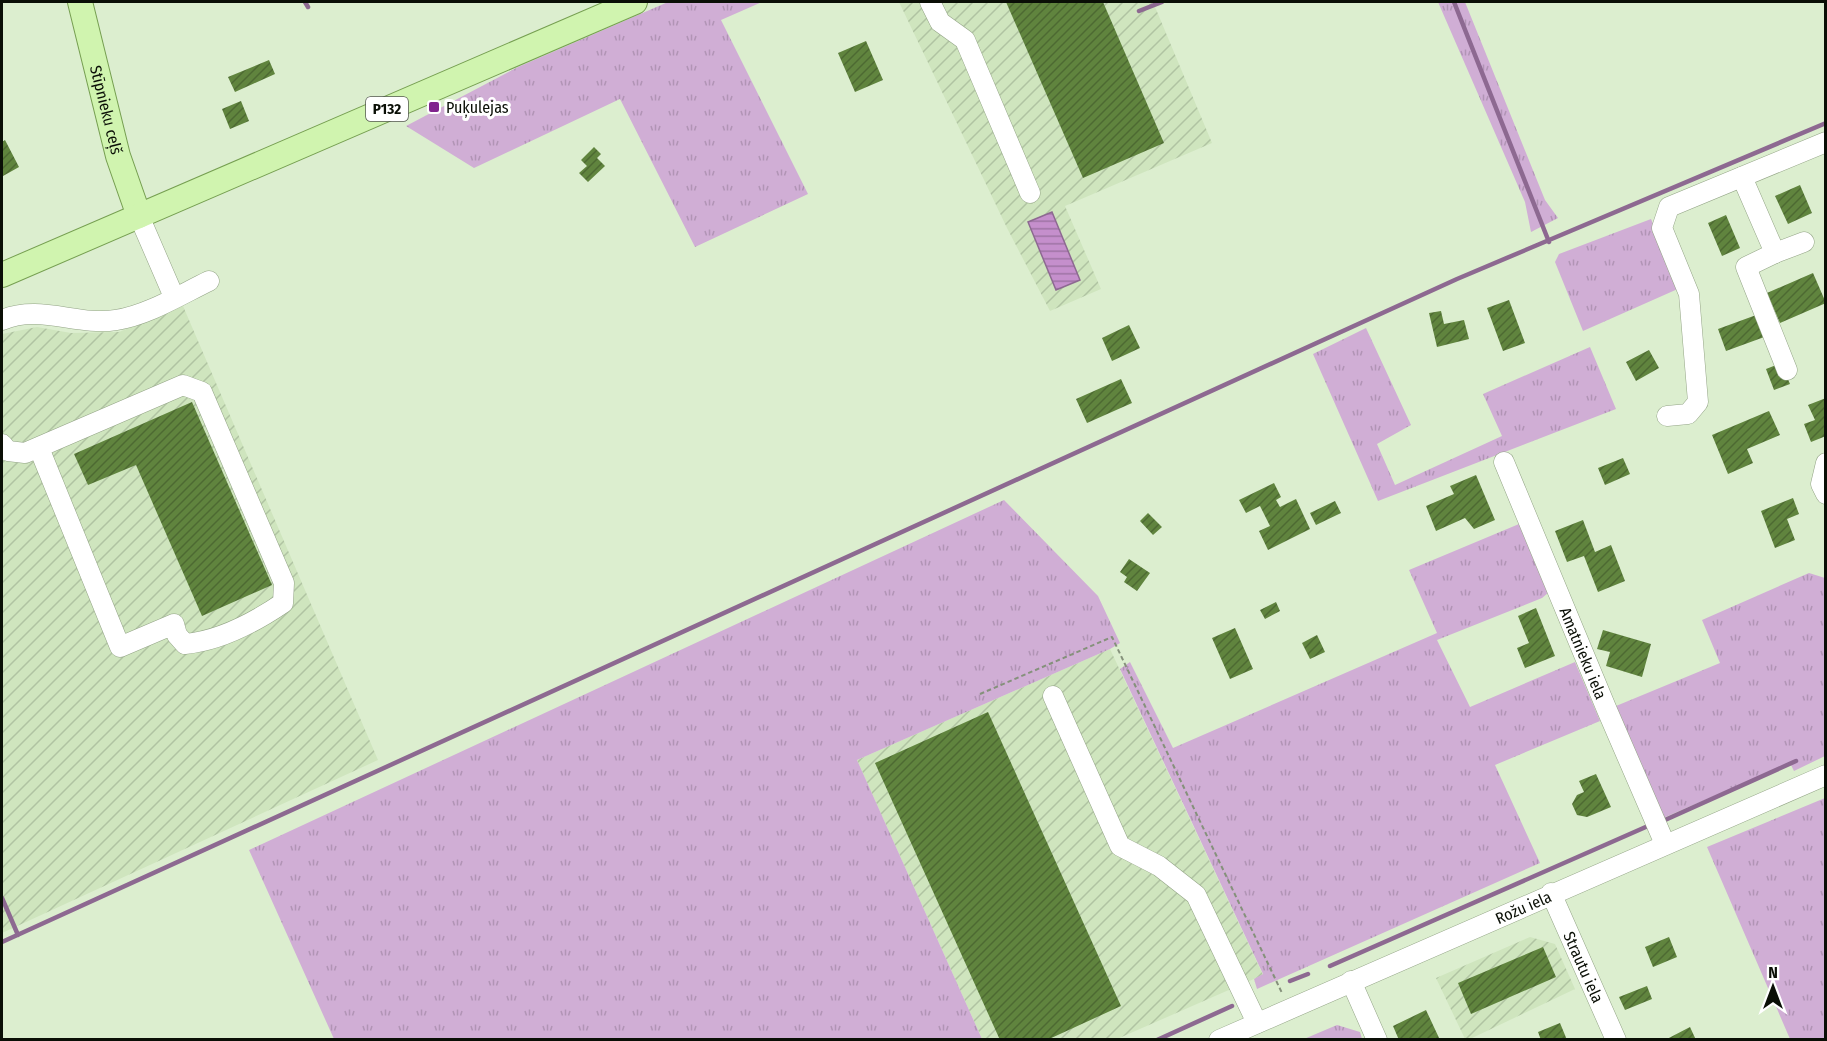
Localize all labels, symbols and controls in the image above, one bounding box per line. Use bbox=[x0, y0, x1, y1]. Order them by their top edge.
street label: Stīpnieku ceļš bbox=[86, 63, 126, 157]
road number: P132 bbox=[366, 97, 408, 121]
place label: Puķulejas bbox=[446, 98, 509, 118]
marker: Puķulejas bbox=[427, 100, 441, 114]
street label: Amatnieku iela bbox=[1555, 605, 1610, 702]
street label: Rožu iela bbox=[1493, 887, 1554, 928]
street label: Strautu iela bbox=[1559, 929, 1607, 1006]
north arrow bbox=[1743, 957, 1803, 1017]
text: N bbox=[1768, 963, 1778, 982]

